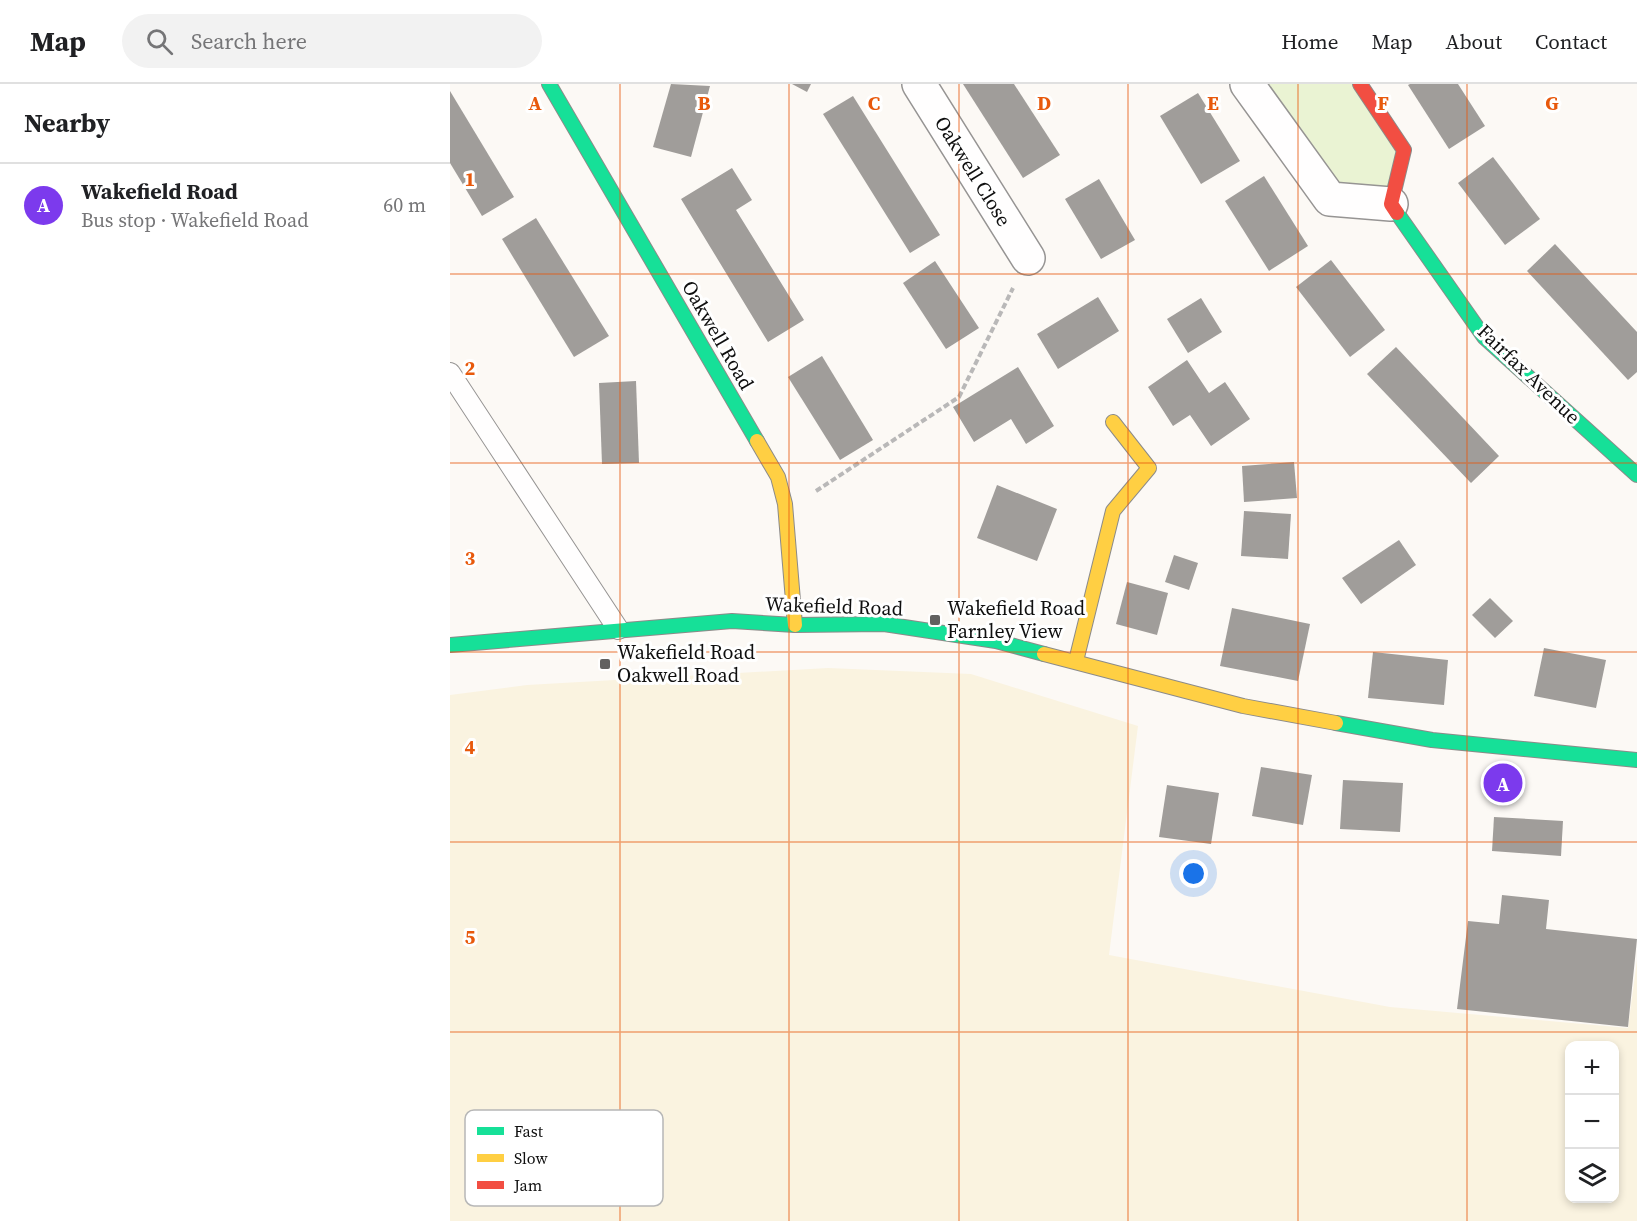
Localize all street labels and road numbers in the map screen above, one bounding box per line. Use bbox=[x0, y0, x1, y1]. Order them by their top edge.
street label: Oakwell Close bbox=[928, 111, 1018, 231]
street label: Oakwell Road bbox=[675, 275, 761, 395]
street label: Fairfax Avenue bbox=[1471, 318, 1587, 430]
street label: Wakefield Road bbox=[765, 590, 904, 622]

